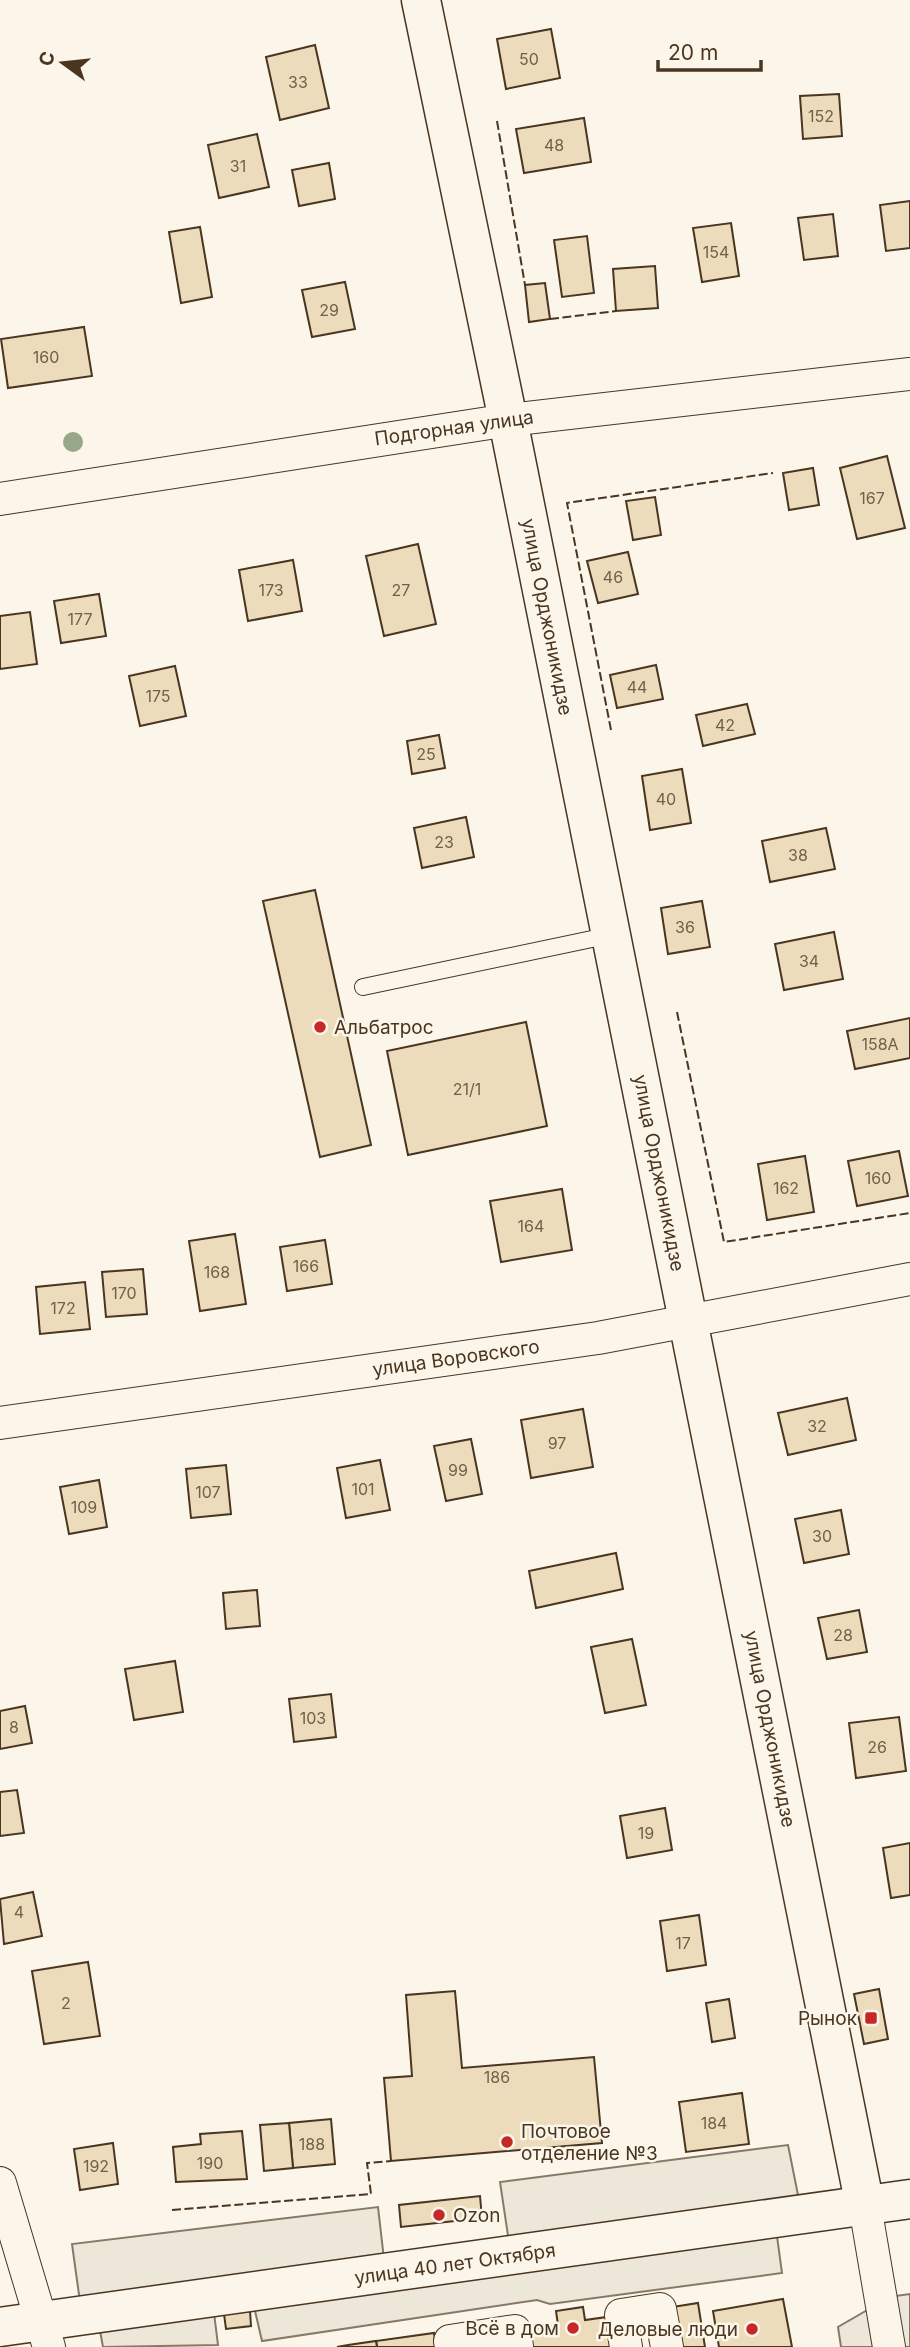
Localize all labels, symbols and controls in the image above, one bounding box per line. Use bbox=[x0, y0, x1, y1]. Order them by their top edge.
north arrow bbox=[28, 28, 98, 98]
scale bar bbox=[658, 28, 761, 72]
text: 20 m bbox=[668, 40, 718, 65]
text: С bbox=[34, 49, 60, 68]
house number: 50 bbox=[519, 49, 539, 69]
house number: 33 bbox=[288, 72, 308, 92]
house number: 152 bbox=[808, 106, 834, 126]
house number: 48 bbox=[544, 135, 564, 155]
house number: 31 bbox=[230, 156, 246, 176]
house number: 154 bbox=[703, 242, 729, 262]
house number: 29 bbox=[319, 300, 339, 320]
house number: 160 bbox=[33, 347, 59, 367]
street label: Подгорная улица bbox=[373, 405, 535, 451]
house number: 167 bbox=[859, 488, 885, 508]
street label: улица Орджоникидзе bbox=[517, 517, 577, 717]
house number: 46 bbox=[603, 567, 623, 587]
house number: 173 bbox=[258, 580, 284, 600]
house number: 27 bbox=[392, 580, 410, 600]
house number: 177 bbox=[68, 609, 92, 629]
house number: 44 bbox=[627, 677, 647, 697]
house number: 175 bbox=[145, 686, 171, 706]
house number: 42 bbox=[715, 715, 735, 735]
house number: 25 bbox=[416, 744, 436, 764]
house number: 40 bbox=[656, 789, 676, 809]
house number: 23 bbox=[434, 832, 454, 852]
house number: 38 bbox=[788, 845, 808, 865]
house number: 36 bbox=[675, 917, 695, 937]
house number: 34 bbox=[799, 951, 819, 971]
place label: Альбатрос bbox=[334, 1016, 434, 1039]
marker: Альбатрос bbox=[312, 1019, 328, 1035]
house number: 158А bbox=[861, 1034, 899, 1054]
street label: улица Орджоникидзе bbox=[629, 1073, 689, 1273]
house number: 21/1 bbox=[453, 1079, 481, 1099]
house number: 160 bbox=[865, 1168, 891, 1188]
house number: 162 bbox=[773, 1178, 799, 1198]
house number: 164 bbox=[518, 1216, 544, 1236]
house number: 166 bbox=[293, 1256, 319, 1276]
house number: 168 bbox=[204, 1262, 230, 1282]
house number: 170 bbox=[111, 1283, 137, 1303]
house number: 172 bbox=[50, 1298, 76, 1318]
street label: улица Воровского bbox=[371, 1335, 541, 1381]
house number: 32 bbox=[807, 1416, 827, 1436]
house number: 97 bbox=[548, 1433, 566, 1453]
house number: 99 bbox=[448, 1460, 468, 1480]
house number: 101 bbox=[351, 1479, 375, 1499]
house number: 107 bbox=[195, 1482, 221, 1502]
house number: 109 bbox=[71, 1497, 97, 1517]
house number: 30 bbox=[812, 1526, 832, 1546]
house number: 28 bbox=[833, 1625, 853, 1645]
street label: улица Орджоникидзе bbox=[740, 1629, 800, 1829]
house number: 103 bbox=[300, 1708, 326, 1728]
house number: 8 bbox=[9, 1717, 19, 1737]
house number: 26 bbox=[867, 1737, 887, 1757]
house number: 19 bbox=[638, 1823, 654, 1843]
house number: 4 bbox=[14, 1902, 24, 1922]
house number: 17 bbox=[675, 1933, 691, 1953]
house number: 2 bbox=[61, 1993, 71, 2013]
place label: Рынок bbox=[798, 2007, 858, 2030]
marker: Рынок bbox=[863, 2010, 879, 2026]
house number: 186 bbox=[484, 2067, 510, 2087]
house number: 184 bbox=[701, 2113, 727, 2133]
place label: Почтовое отделение №3 bbox=[521, 2120, 658, 2165]
house number: 188 bbox=[299, 2134, 325, 2154]
marker: Почтовое отделение №3 bbox=[499, 2134, 515, 2150]
house number: 190 bbox=[197, 2153, 223, 2173]
house number: 192 bbox=[83, 2156, 109, 2176]
place label: Ozon bbox=[453, 2204, 500, 2227]
marker: Ozon bbox=[431, 2207, 447, 2223]
street label: улица 40 лет Октября bbox=[353, 2239, 557, 2289]
place label: Всё в дом bbox=[465, 2317, 559, 2340]
place label: Деловые люди bbox=[598, 2318, 738, 2341]
marker: Всё в дом bbox=[565, 2320, 581, 2336]
marker: Деловые люди bbox=[744, 2321, 760, 2337]

